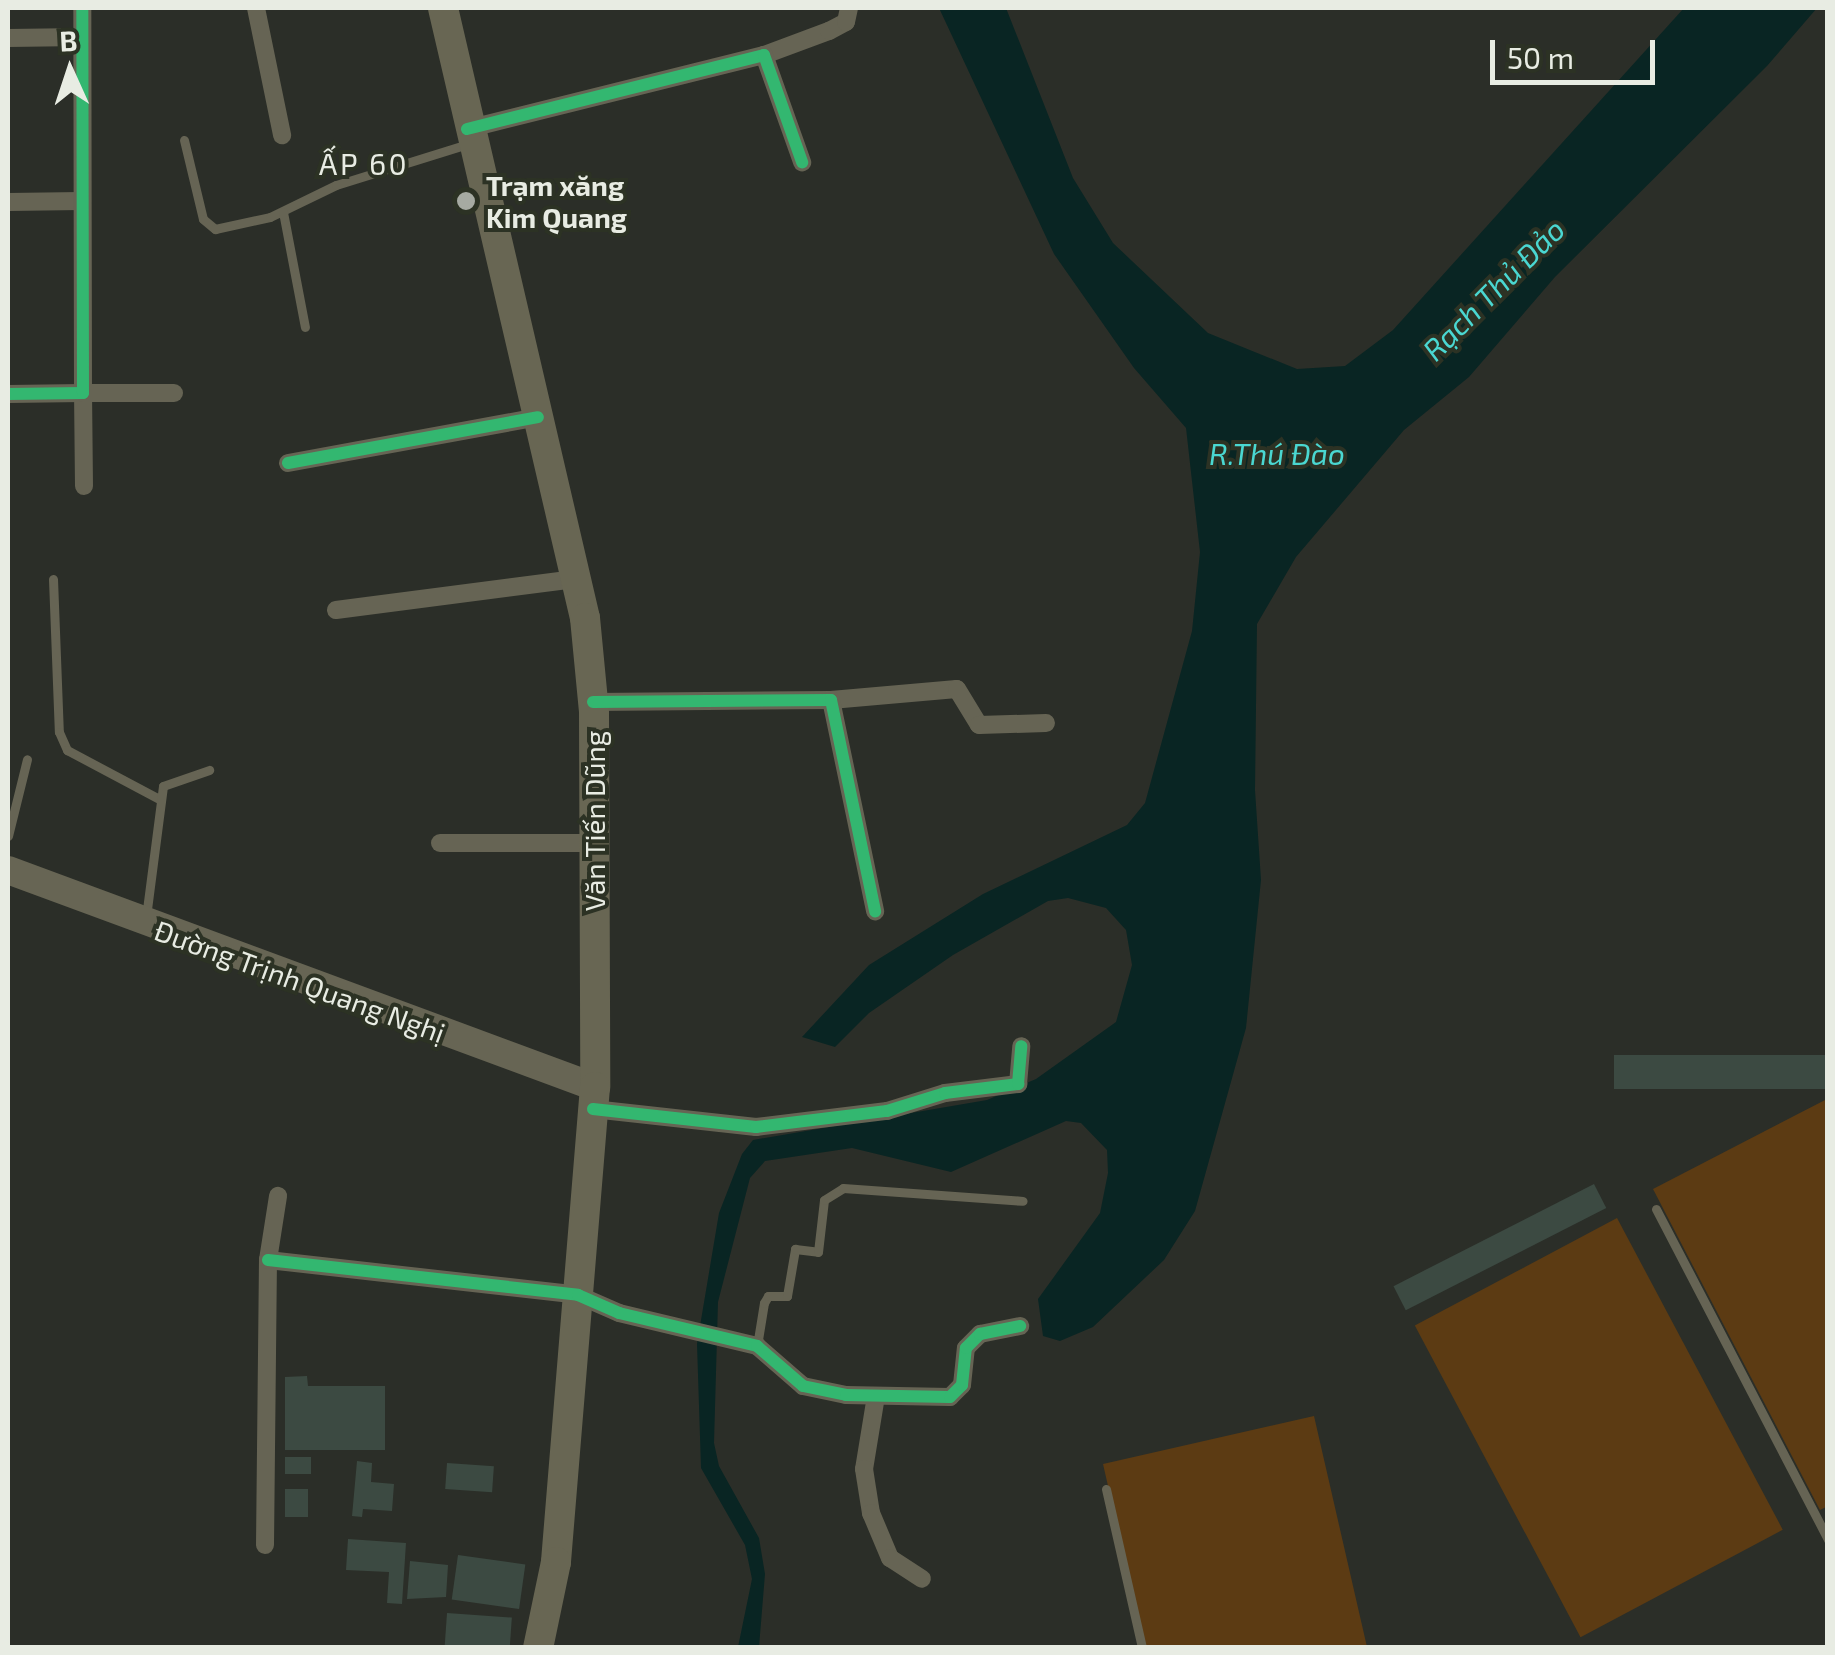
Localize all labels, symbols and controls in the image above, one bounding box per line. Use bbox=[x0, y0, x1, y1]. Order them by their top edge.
north arrow bbox=[20, 20, 120, 120]
scale bar bbox=[1495, 20, 1660, 82]
text: B bbox=[59, 23, 78, 57]
text: 50 m bbox=[1507, 39, 1574, 75]
district label: ẤP 60 bbox=[319, 145, 409, 181]
place label: Trạm xăng Kim Quang bbox=[486, 168, 627, 234]
marker: Trạm xăng Kim Quang bbox=[455, 190, 477, 212]
water label: Rạch Thủ Đảo bbox=[1414, 210, 1572, 368]
water label: R.Thú Đào bbox=[1209, 435, 1345, 471]
street label: Văn Tiến Dũng bbox=[577, 730, 611, 912]
street label: Đường Trịnh Quang Nghị bbox=[150, 913, 450, 1049]

